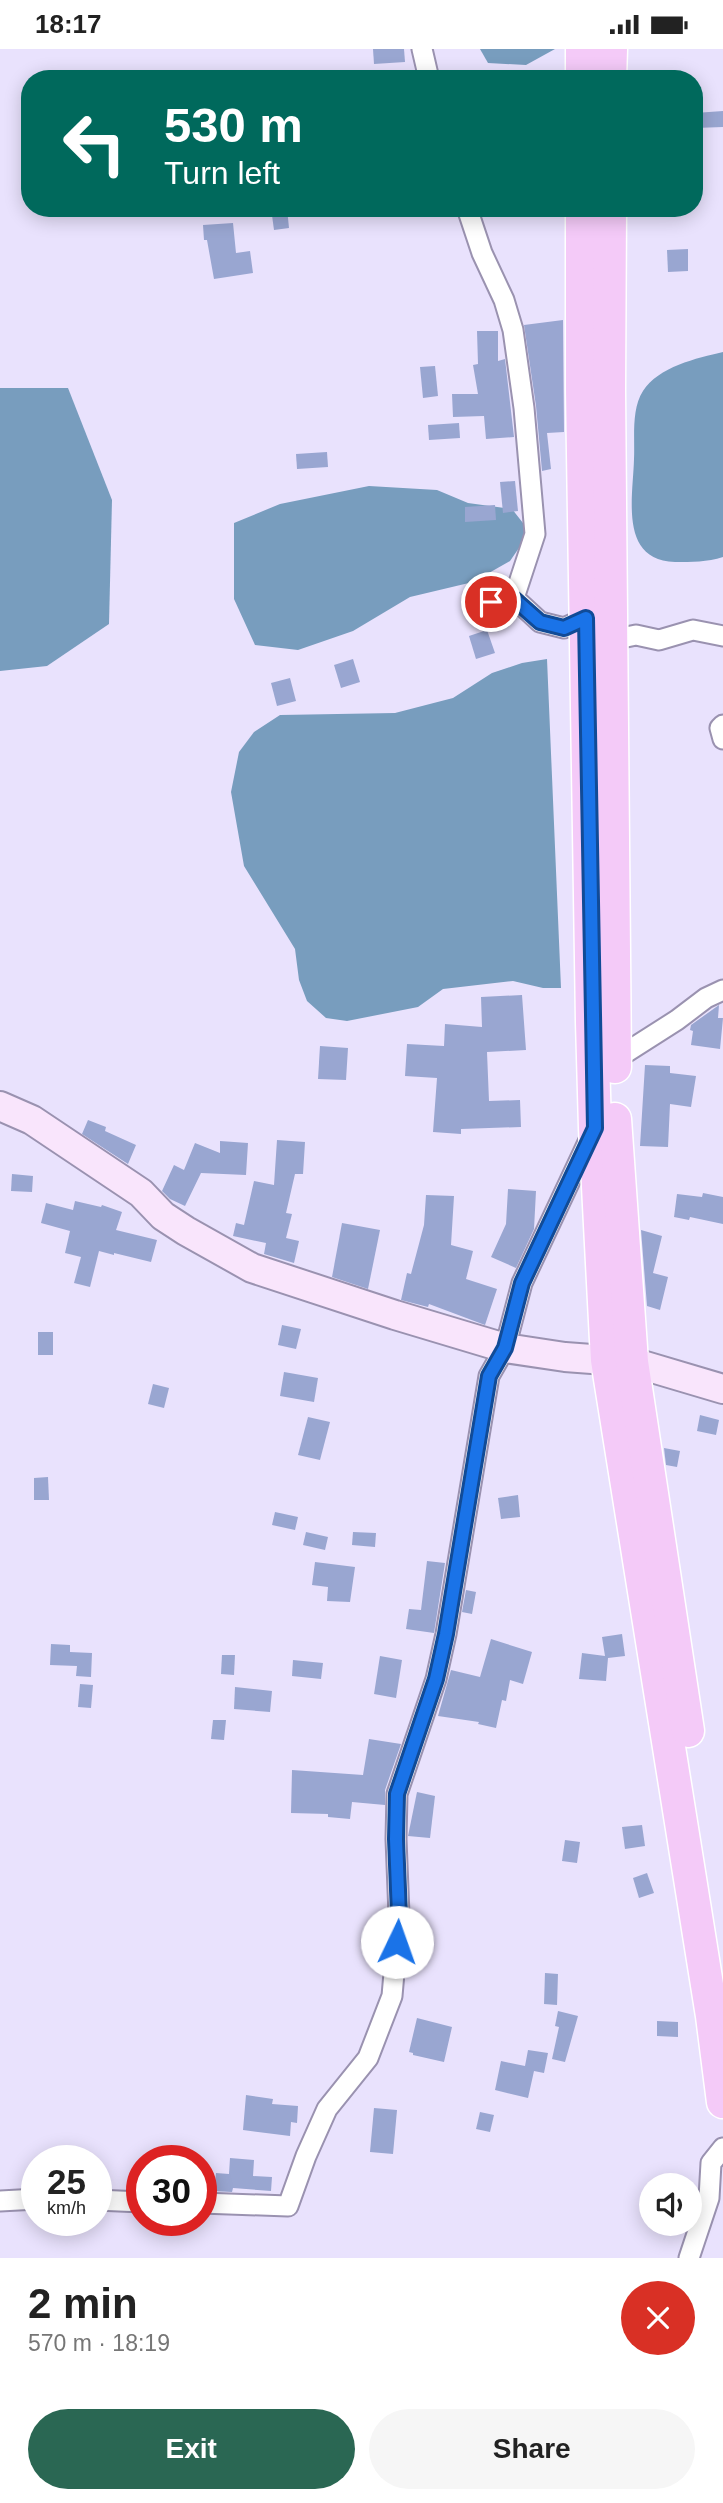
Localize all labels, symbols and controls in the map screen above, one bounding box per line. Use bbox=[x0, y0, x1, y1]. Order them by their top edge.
text: 18:17 bbox=[35, 9, 102, 39]
icon: left bbox=[49, 98, 140, 189]
text: 530 m bbox=[164, 98, 303, 152]
text: Turn left bbox=[164, 155, 280, 191]
pin bbox=[461, 572, 521, 632]
icon: arrive bbox=[472, 583, 510, 621]
position arrow bbox=[360, 1905, 434, 1979]
speed limit sign: 30 bbox=[126, 2145, 217, 2236]
text: 25 bbox=[47, 2162, 86, 2201]
map controls bbox=[639, 2173, 702, 2236]
button: sound bbox=[639, 2173, 702, 2236]
text: km/h bbox=[47, 2198, 86, 2218]
text: 2 min bbox=[28, 2280, 138, 2327]
button: close bbox=[621, 2281, 695, 2355]
text: 570 m · 18:19 bbox=[28, 2330, 170, 2356]
button: Exit bbox=[28, 2409, 355, 2489]
button: Share bbox=[369, 2409, 695, 2489]

